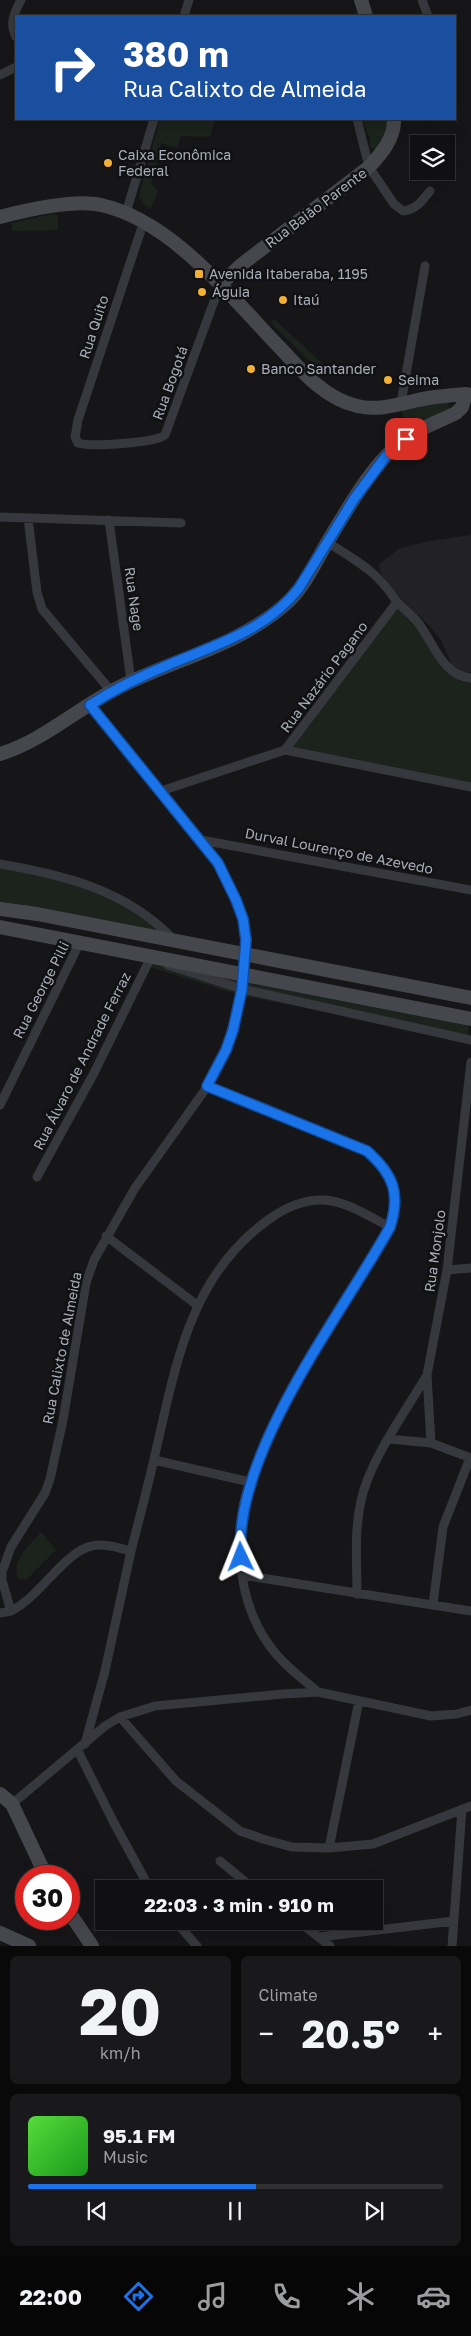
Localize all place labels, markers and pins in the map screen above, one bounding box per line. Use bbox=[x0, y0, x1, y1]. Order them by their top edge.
place label: Caixa Econômica Federal bbox=[118, 146, 231, 179]
marker: Caixa Econômica Federal bbox=[102, 157, 114, 169]
place label: Avenida Itaberaba, 1195 bbox=[209, 265, 368, 282]
marker: Avenida Itaberaba, 1195 bbox=[193, 268, 205, 280]
place label: Águia bbox=[212, 283, 250, 300]
marker: Águia bbox=[196, 286, 208, 298]
place label: Itaú bbox=[293, 291, 319, 308]
marker: Itaú bbox=[277, 294, 289, 306]
place label: Banco Santander bbox=[261, 360, 377, 377]
marker: Banco Santander bbox=[245, 363, 257, 375]
place label: Seima bbox=[398, 371, 439, 388]
marker: Seima bbox=[382, 374, 394, 386]
pin bbox=[385, 418, 427, 460]

